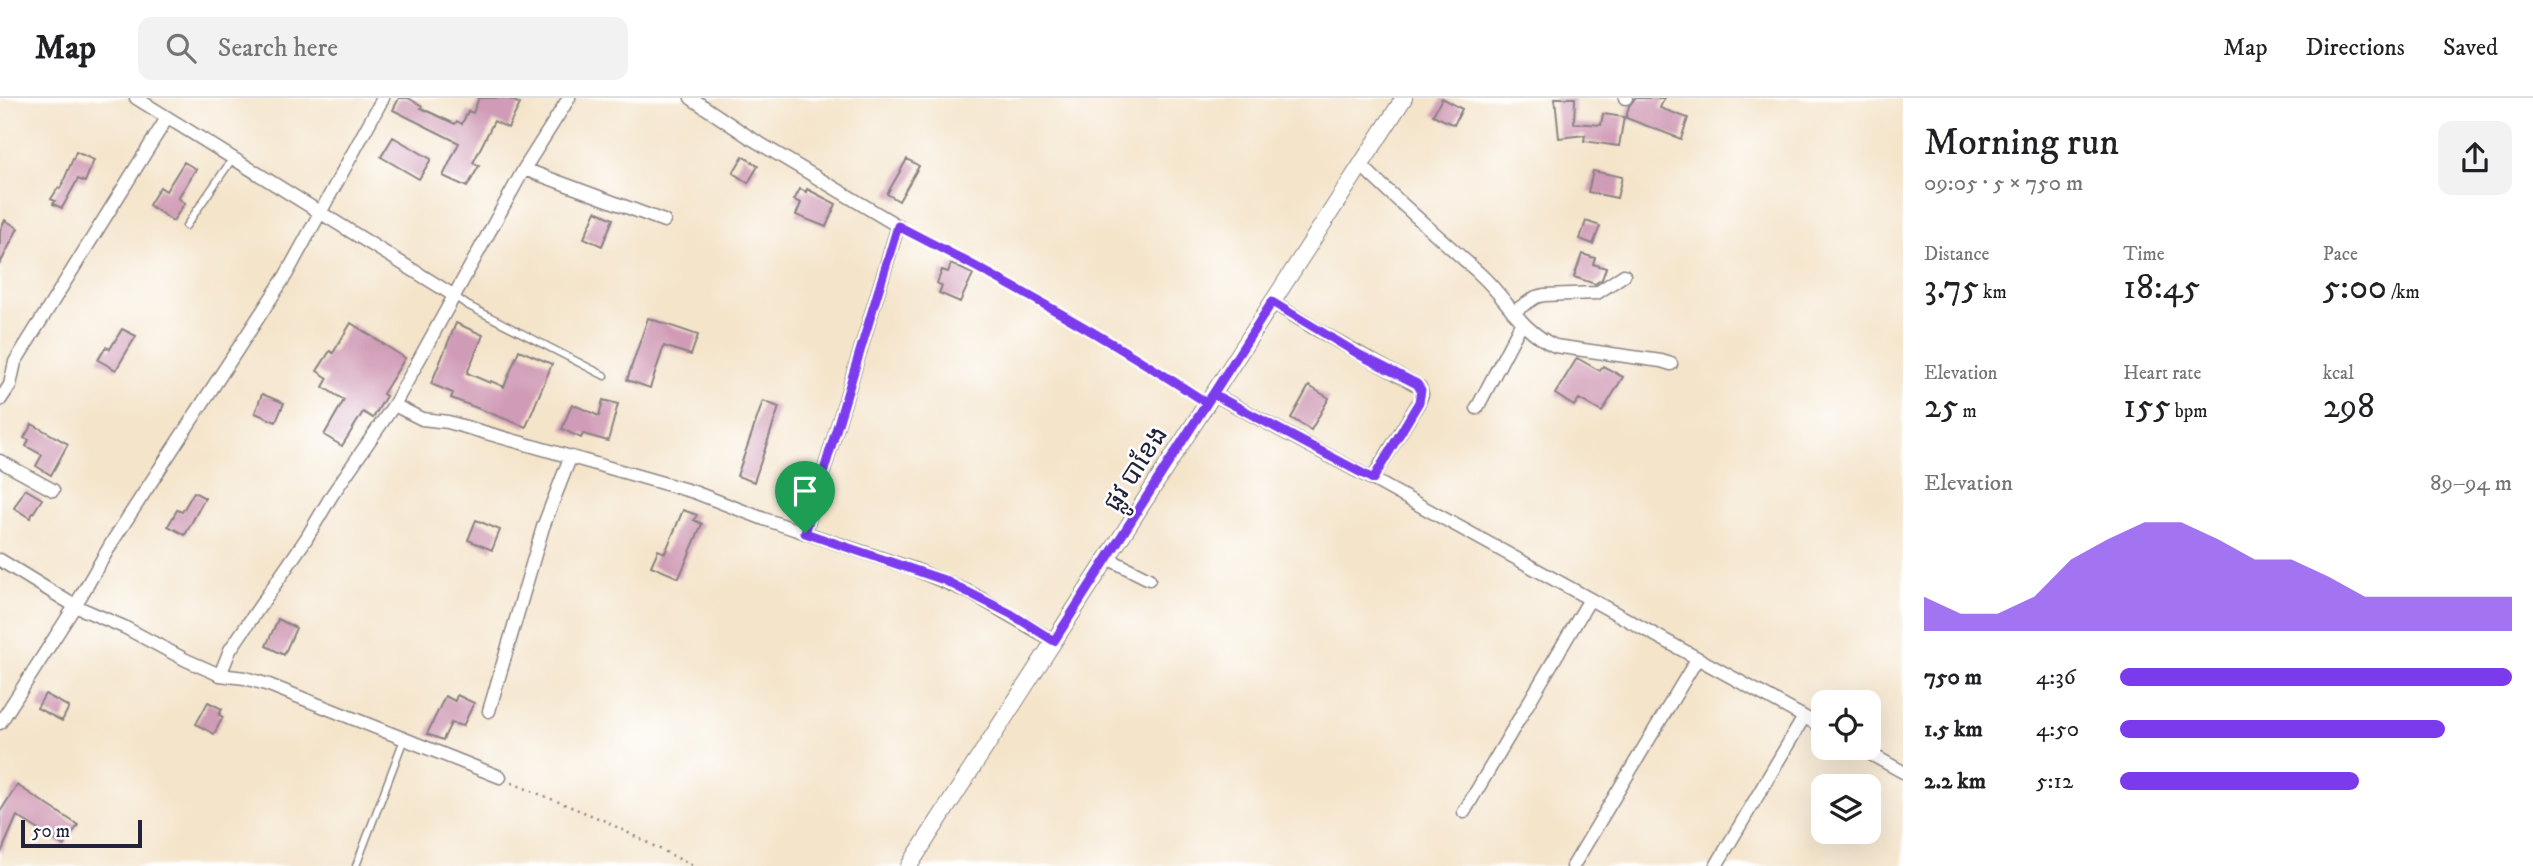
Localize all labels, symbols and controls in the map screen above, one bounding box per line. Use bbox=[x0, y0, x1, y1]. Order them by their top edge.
search box bbox=[138, 17, 628, 80]
text: Map bbox=[35, 28, 96, 69]
icon: search bbox=[162, 29, 200, 67]
text: Search here bbox=[218, 32, 338, 65]
text: Map bbox=[2223, 33, 2268, 63]
text: Directions bbox=[2306, 33, 2405, 63]
text: Saved bbox=[2443, 33, 2498, 63]
text: Morning run bbox=[1924, 119, 2119, 167]
button: share bbox=[2438, 121, 2512, 195]
text: 09:05 · 5 × 750 m bbox=[1924, 169, 2083, 198]
text: Distance bbox=[1924, 243, 1989, 266]
text: Time bbox=[2123, 243, 2165, 266]
text: Pace bbox=[2323, 243, 2358, 266]
text: 3.75 bbox=[1924, 266, 1979, 310]
text: 18:45 bbox=[2123, 266, 2200, 310]
text: 5:00 bbox=[2323, 266, 2387, 310]
text: km bbox=[1979, 281, 2007, 304]
text: /km bbox=[2387, 281, 2420, 304]
text: Elevation bbox=[1924, 362, 1998, 385]
text: Heart rate bbox=[2123, 362, 2201, 385]
text: kcal bbox=[2323, 362, 2354, 385]
text: 25 bbox=[1924, 385, 1958, 429]
text: 155 bbox=[2123, 385, 2171, 429]
text: 298 bbox=[2323, 385, 2375, 429]
text: m bbox=[1958, 400, 1977, 423]
text: bpm bbox=[2171, 400, 2208, 423]
street label: ផ្លូវ បាខែង bbox=[1096, 420, 1181, 521]
pin bbox=[775, 461, 835, 533]
text: Elevation bbox=[1924, 469, 2013, 498]
text: 89–94 m bbox=[2430, 469, 2512, 498]
icon: arrive bbox=[786, 472, 824, 510]
text: 750 m bbox=[1924, 663, 1982, 692]
text: 4:36 bbox=[2036, 663, 2076, 692]
map controls bbox=[1811, 690, 1881, 844]
button: locate bbox=[1811, 690, 1881, 760]
text: 1.5 km bbox=[1924, 715, 1983, 744]
text: 4:50 bbox=[2036, 715, 2079, 744]
text: 2.2 km bbox=[1924, 767, 1986, 796]
text: 5:12 bbox=[2036, 767, 2073, 796]
button: layers bbox=[1811, 774, 1881, 844]
scale bar bbox=[21, 817, 142, 849]
text: 50 m bbox=[32, 820, 70, 843]

